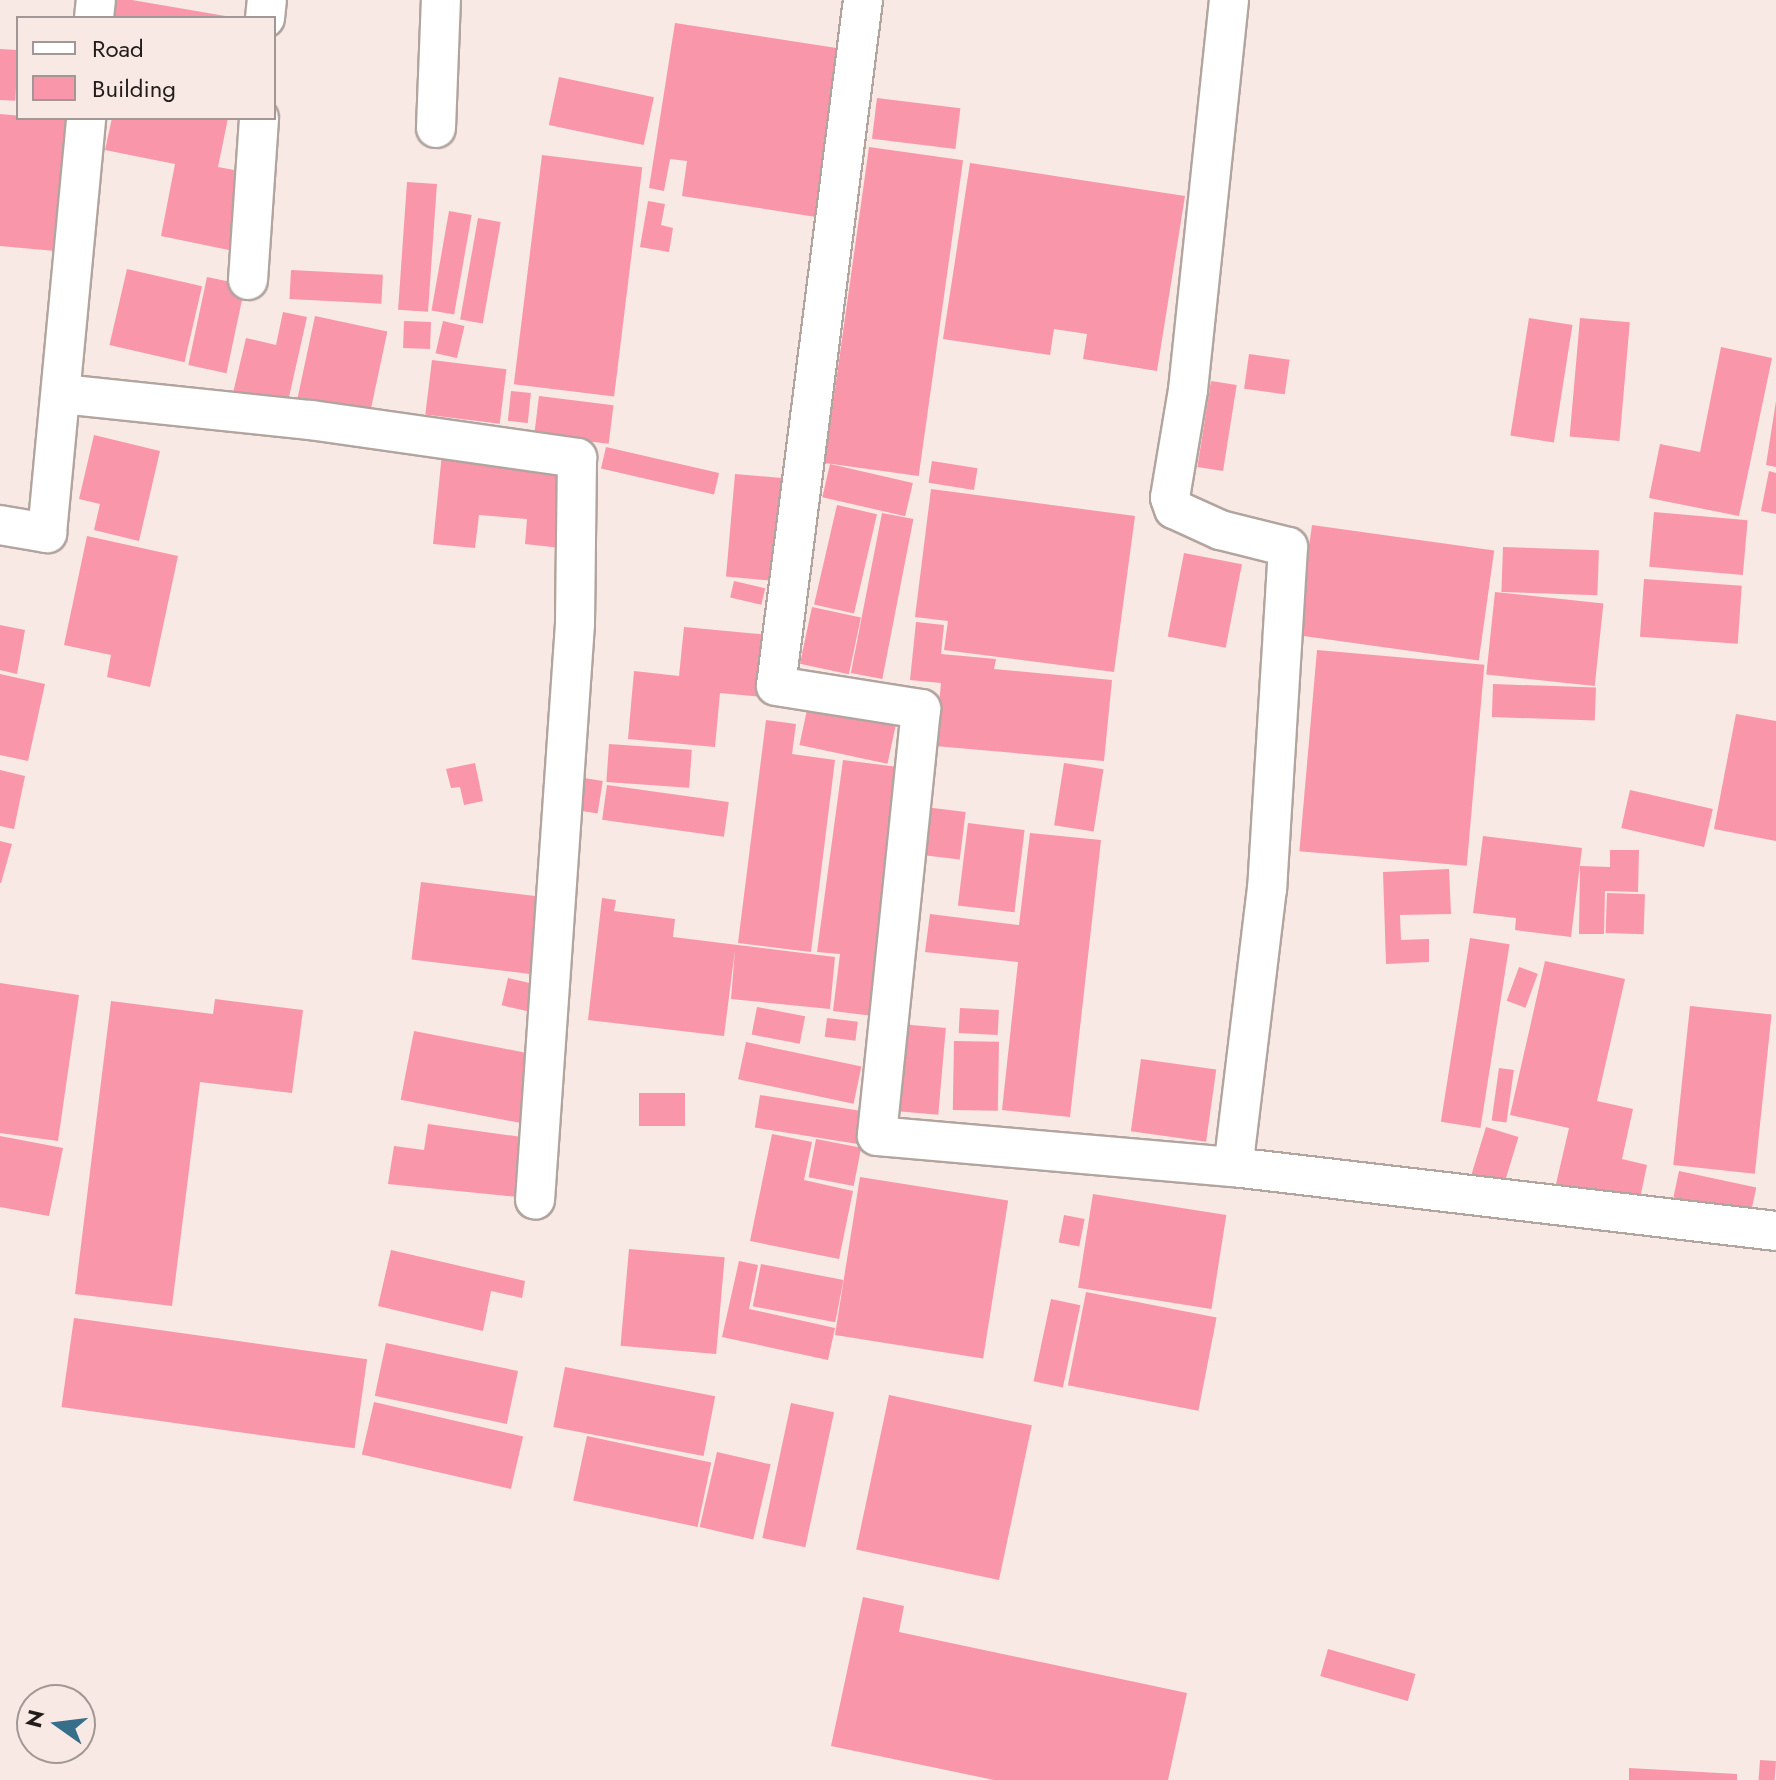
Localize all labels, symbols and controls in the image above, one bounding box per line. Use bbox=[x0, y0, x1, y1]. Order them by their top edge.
legend bbox=[16, 16, 276, 120]
text: Road bbox=[92, 31, 144, 66]
text: Building bbox=[92, 71, 176, 106]
north arrow bbox=[16, 1684, 96, 1764]
text: N bbox=[17, 1706, 52, 1731]

